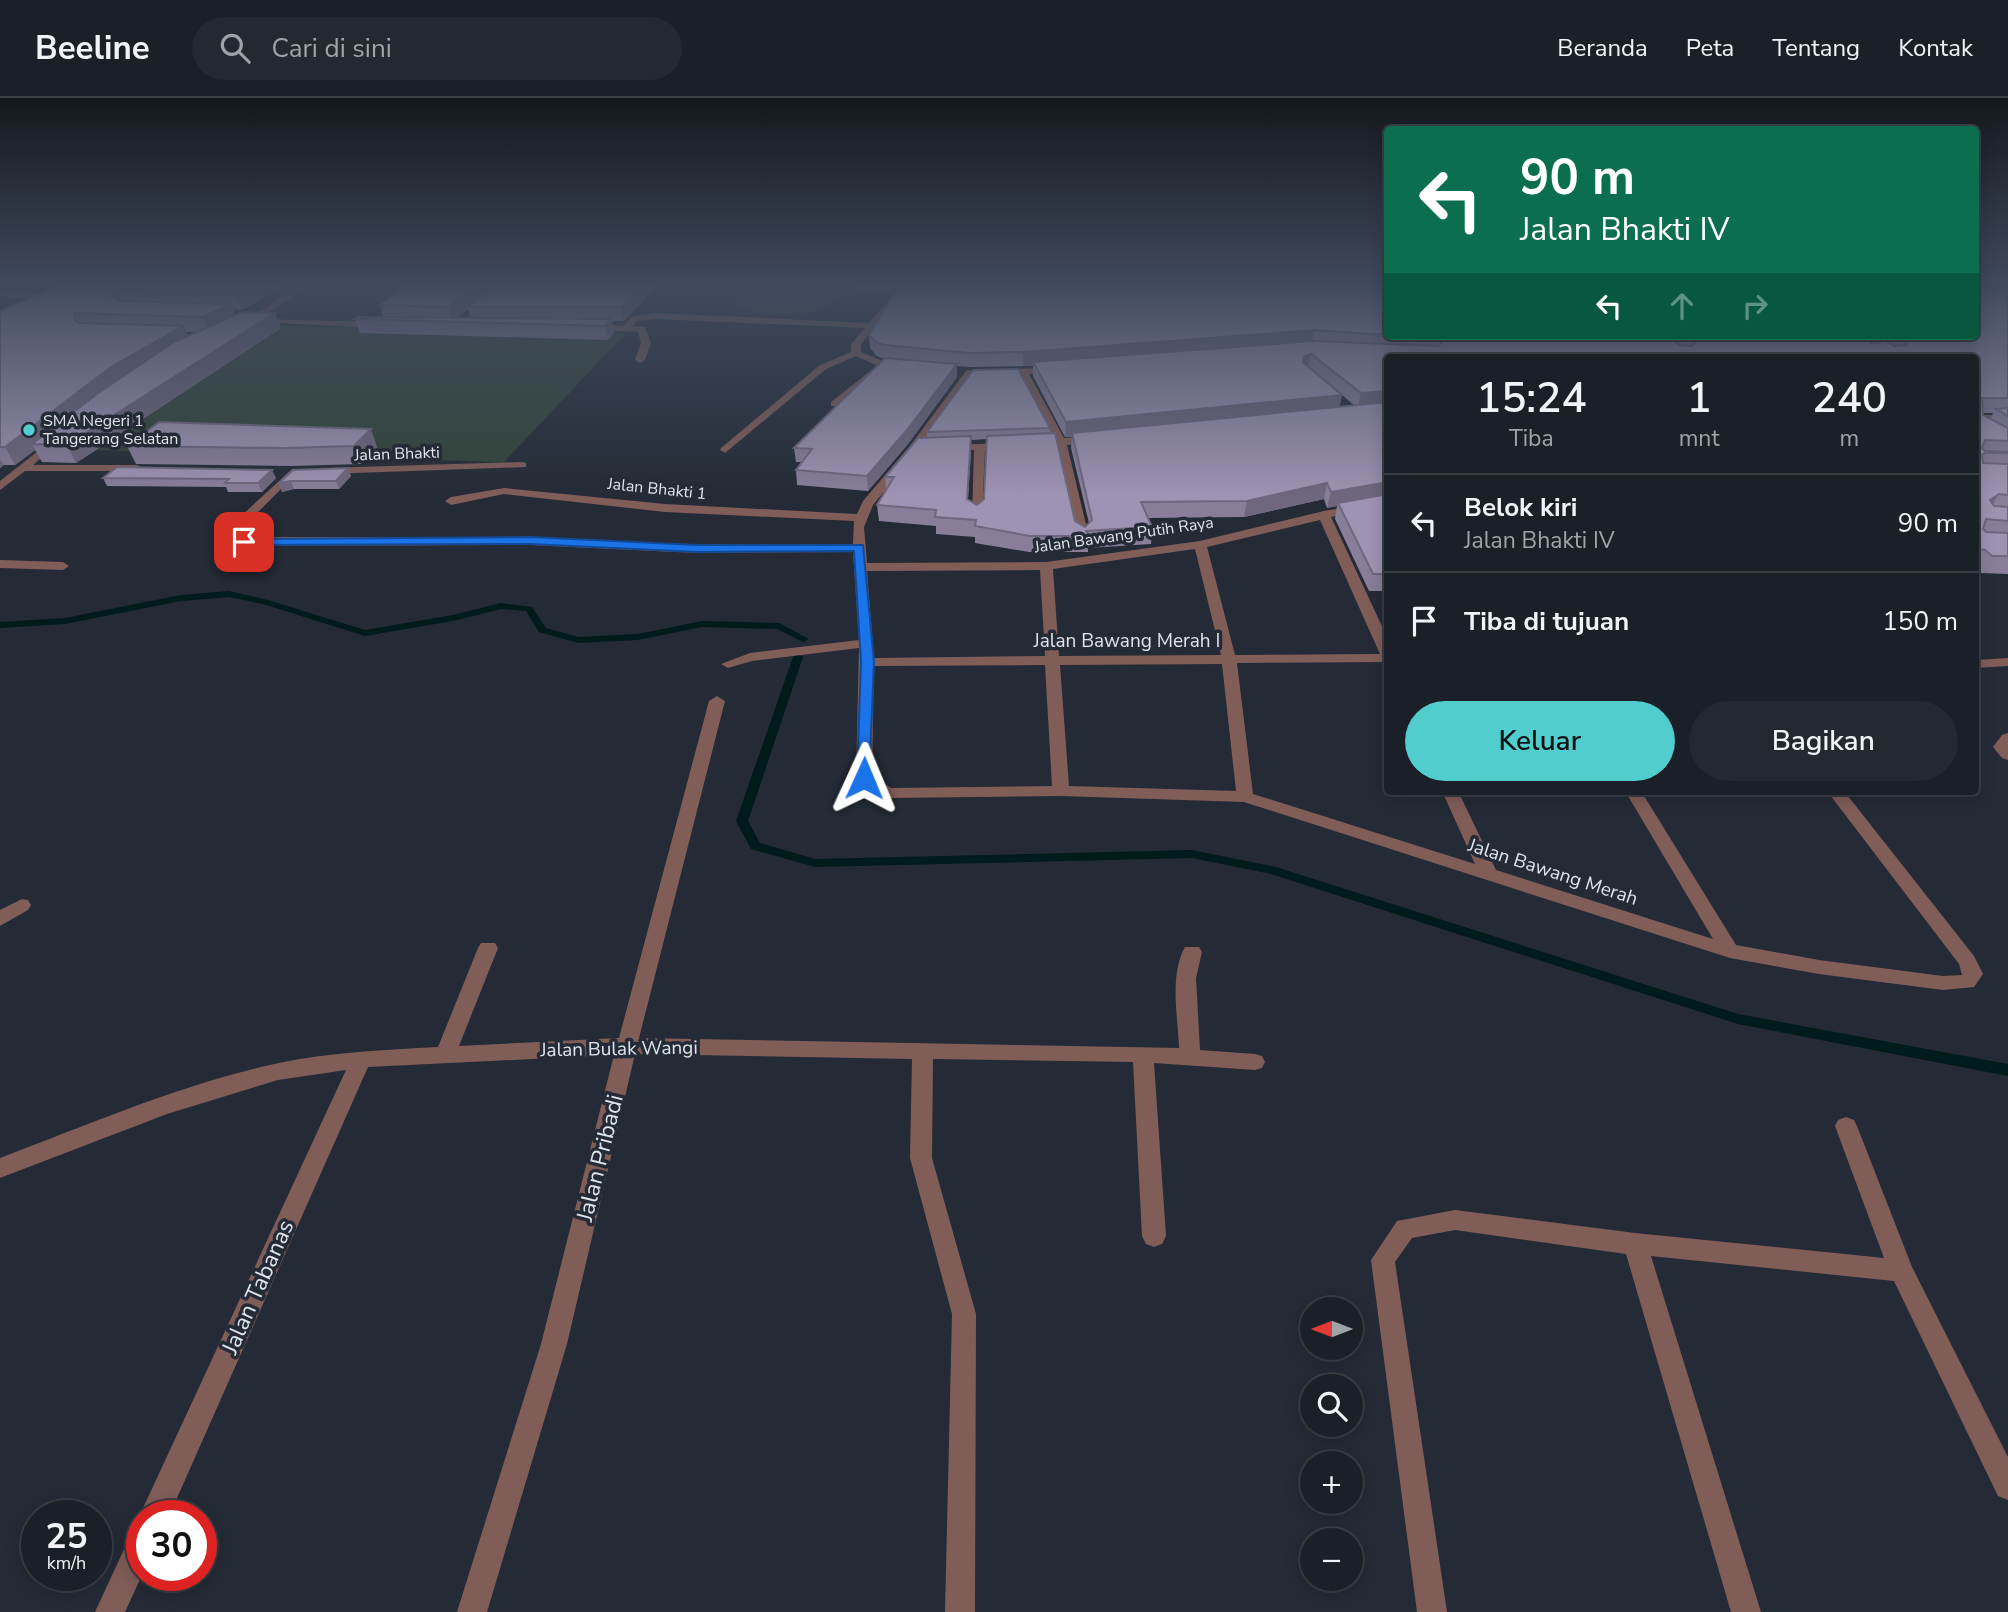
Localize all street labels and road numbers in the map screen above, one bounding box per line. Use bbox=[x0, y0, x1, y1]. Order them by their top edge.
street label: Jalan Bhakti bbox=[353, 442, 440, 467]
street label: Jalan Bhakti 1 bbox=[605, 473, 708, 505]
street label: Jalan Bawang Putih Raya bbox=[1032, 512, 1215, 559]
street label: Jalan Bawang Merah I bbox=[1033, 628, 1220, 654]
street label: Jalan Bawang Merah bbox=[1464, 832, 1641, 912]
street label: Jalan Bulak Wangi bbox=[539, 1035, 698, 1063]
street label: Jalan Pribadi bbox=[569, 1091, 631, 1226]
street label: Jalan Tabanas bbox=[214, 1215, 301, 1360]

